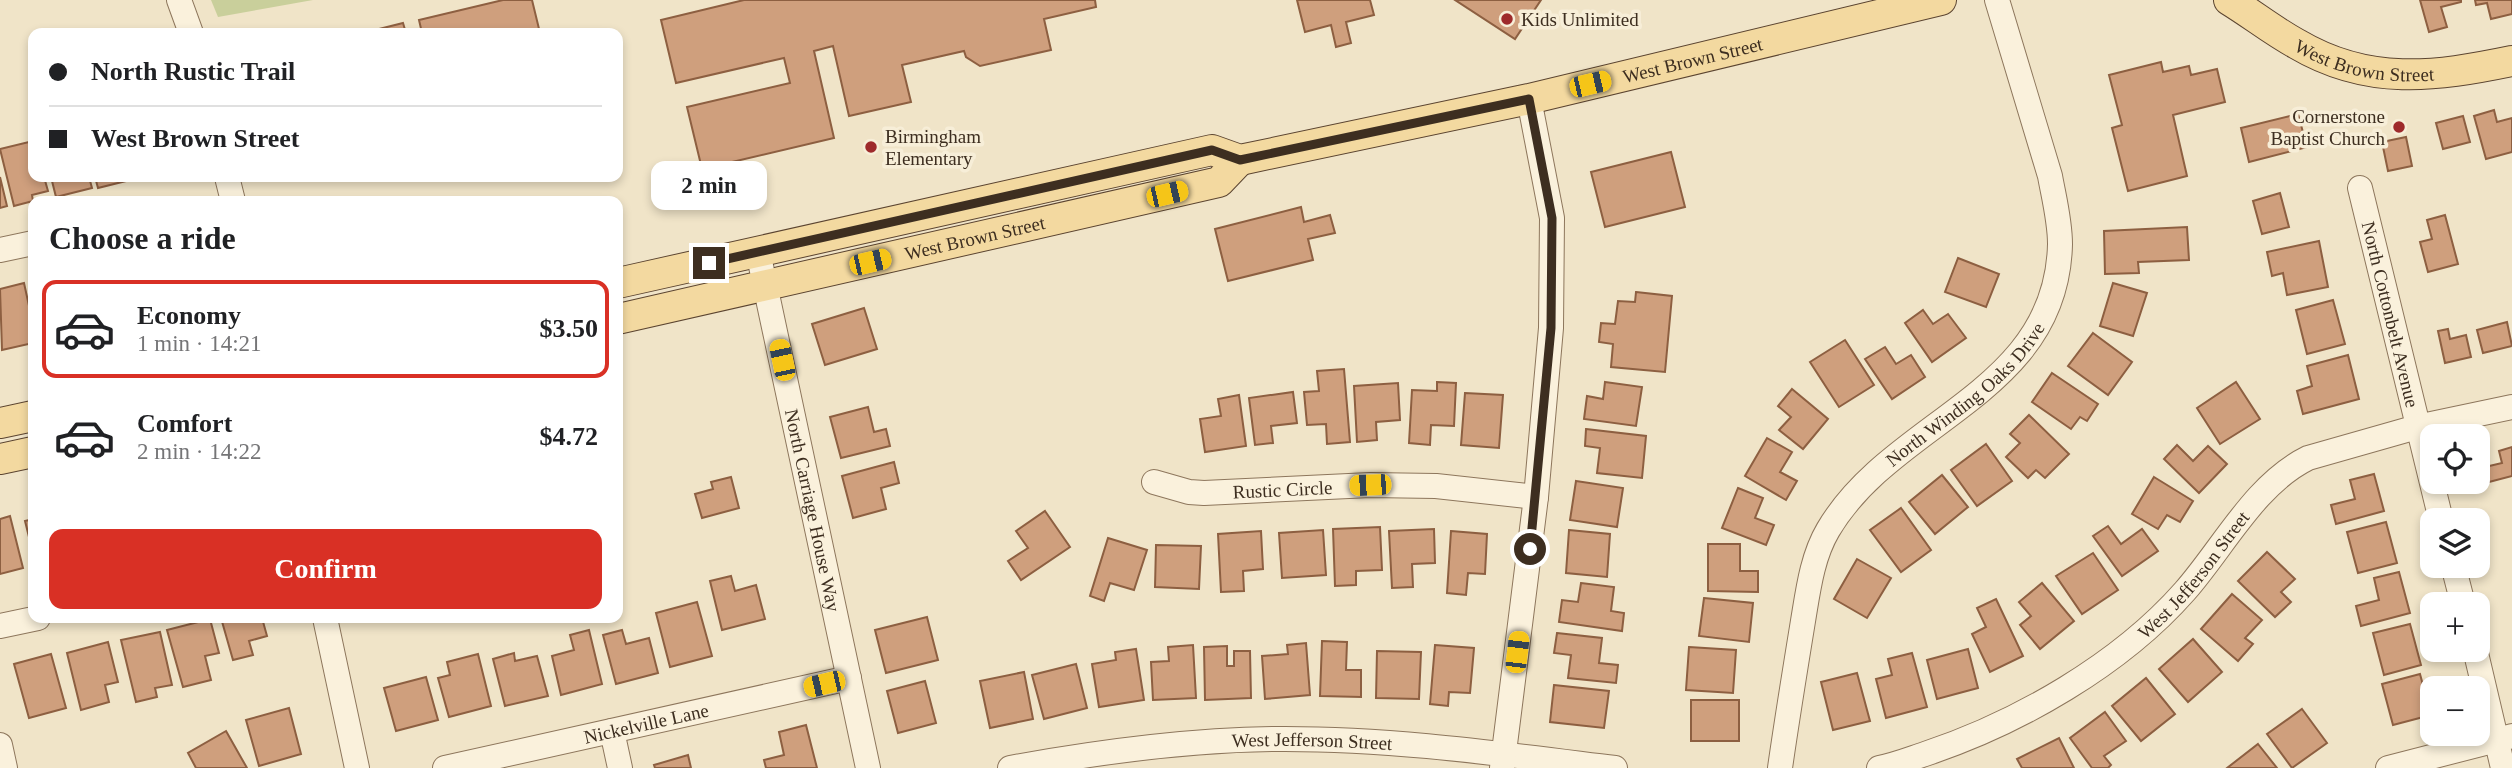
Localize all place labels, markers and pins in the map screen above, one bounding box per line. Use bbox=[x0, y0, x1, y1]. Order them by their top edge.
place label: Kids Unlimited bbox=[1521, 9, 1639, 30]
marker: Kids Unlimited bbox=[1499, 11, 1515, 27]
place label: Cornerstone Baptist Church bbox=[2270, 106, 2385, 149]
marker: Cornerstone Baptist Church bbox=[2391, 119, 2407, 135]
place label: Birmingham Elementary bbox=[885, 126, 981, 169]
marker: Birmingham Elementary bbox=[863, 139, 879, 155]

